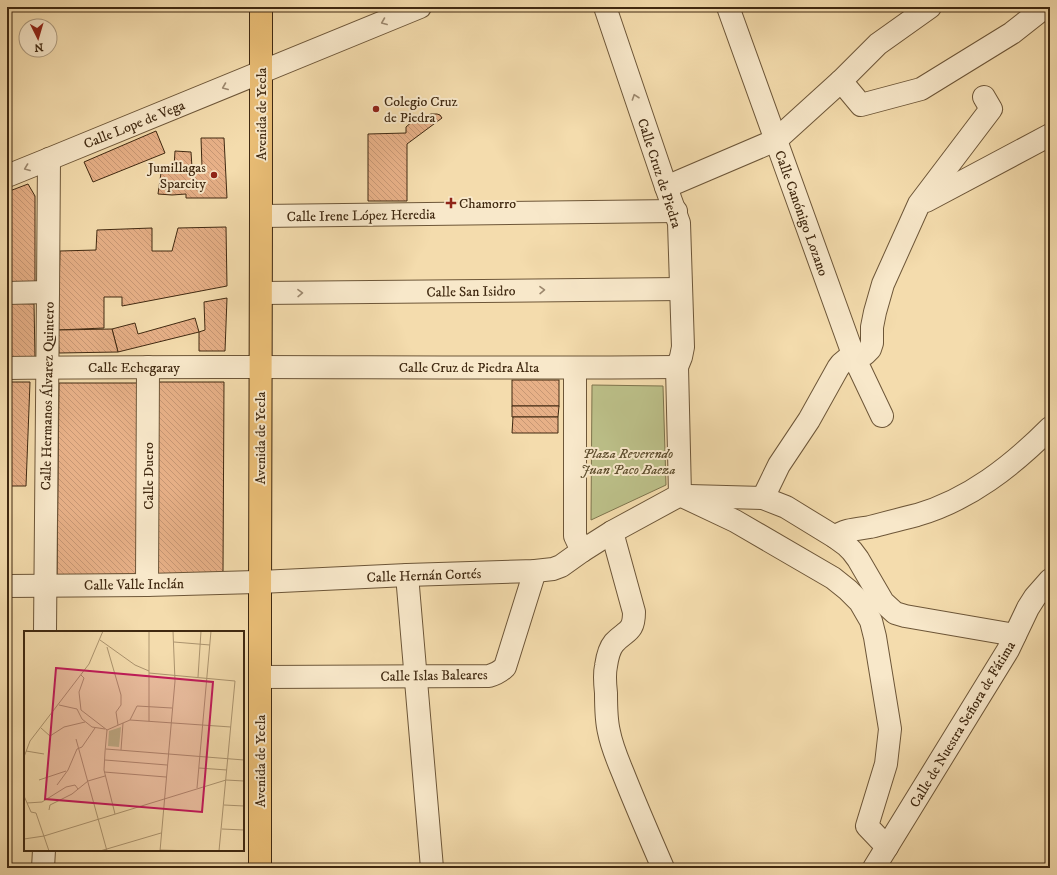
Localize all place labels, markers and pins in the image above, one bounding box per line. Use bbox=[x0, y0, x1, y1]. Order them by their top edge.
place label: Colegio Cruz de Piedra bbox=[384, 93, 458, 127]
marker: Colegio Cruz de Piedra bbox=[371, 104, 381, 114]
place label: Jumillagas Sparcity bbox=[146, 159, 206, 193]
marker: Jumillagas Sparcity bbox=[209, 170, 219, 180]
place label: Chamorro bbox=[459, 195, 516, 213]
marker: Chamorro bbox=[446, 198, 456, 208]

